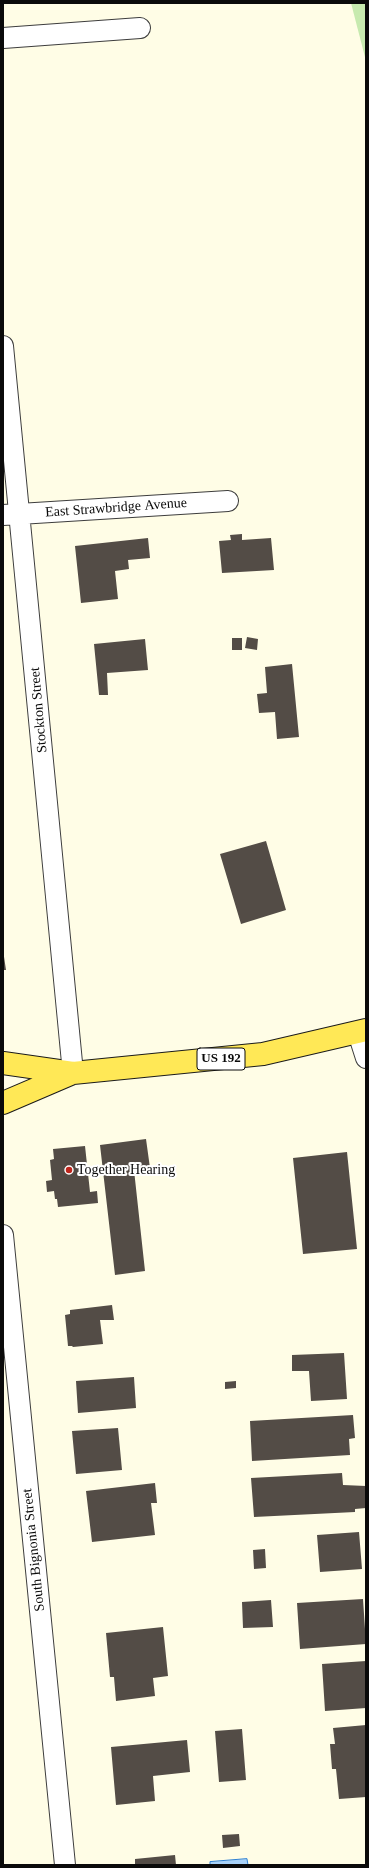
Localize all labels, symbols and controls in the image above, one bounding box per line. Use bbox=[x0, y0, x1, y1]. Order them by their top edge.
street label: East Strawbridge Avenue bbox=[45, 495, 187, 521]
street label: Stockton Street bbox=[27, 666, 51, 754]
road number: US 192 bbox=[197, 1048, 245, 1070]
place label: Together Hearing bbox=[77, 1162, 175, 1178]
marker: Together Hearing bbox=[64, 1165, 74, 1175]
street label: South Bignonia Street bbox=[19, 1488, 49, 1612]

